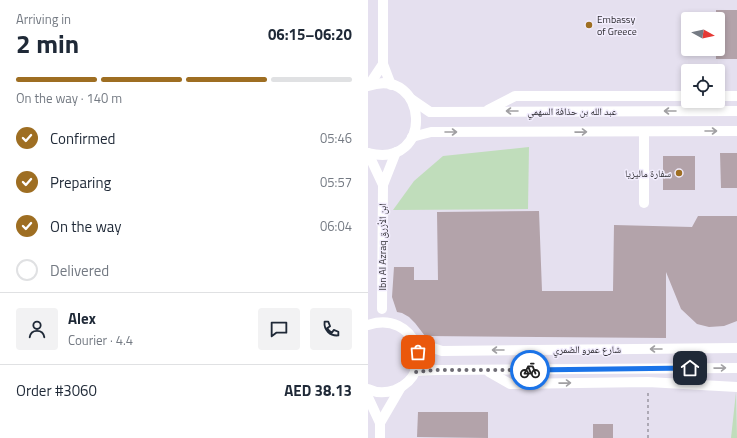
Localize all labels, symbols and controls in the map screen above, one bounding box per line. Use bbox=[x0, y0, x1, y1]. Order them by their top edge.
text: Arriving in bbox=[16, 9, 71, 29]
place label: Embassy of Greece bbox=[597, 12, 637, 39]
north arrow bbox=[681, 12, 725, 56]
map controls bbox=[681, 12, 725, 108]
marker: Embassy of Greece bbox=[584, 20, 594, 30]
text: 06:15–06:20 bbox=[268, 23, 352, 46]
text: 2 min bbox=[16, 24, 79, 63]
button: locate bbox=[681, 64, 725, 108]
text: On the way · 140 m bbox=[16, 88, 122, 108]
street label: عبد الله بن حذافة السهمي bbox=[527, 104, 617, 120]
one-way arrow bbox=[506, 107, 519, 115]
one-way arrow bbox=[664, 107, 677, 115]
icon: check bbox=[16, 127, 38, 149]
text: Confirmed bbox=[50, 127, 115, 150]
one-way arrow bbox=[704, 127, 717, 135]
text: 05:46 bbox=[320, 128, 352, 148]
one-way arrow bbox=[444, 128, 457, 136]
one-way arrow bbox=[574, 128, 587, 136]
place label: سفارة ماليزيا bbox=[625, 166, 671, 181]
marker: سفارة ماليزيا bbox=[674, 168, 684, 178]
icon: check bbox=[16, 171, 38, 193]
text: Preparing bbox=[50, 171, 111, 194]
text: 05:57 bbox=[320, 172, 352, 192]
street label: Ibn Al Azraq ابن الأزرق bbox=[375, 203, 390, 291]
icon: check bbox=[16, 215, 38, 237]
text: On the way bbox=[50, 215, 122, 238]
text: 06:04 bbox=[320, 216, 352, 236]
text: Delivered bbox=[50, 259, 109, 282]
text: Alex bbox=[68, 307, 96, 330]
button: person bbox=[16, 308, 58, 350]
button: chat bbox=[258, 308, 300, 350]
button: phone bbox=[310, 308, 352, 350]
text: Courier · 4.4 bbox=[68, 330, 133, 350]
pin bbox=[401, 335, 435, 369]
icon: bag bbox=[407, 341, 429, 363]
street label: شارع عمرو الضمري bbox=[553, 342, 621, 358]
one-way arrow bbox=[650, 345, 663, 353]
one-way arrow bbox=[492, 346, 505, 354]
courier bbox=[510, 350, 550, 390]
pin bbox=[673, 351, 707, 385]
icon: home bbox=[679, 357, 701, 379]
icon: bike bbox=[519, 359, 541, 381]
one-way arrow bbox=[713, 364, 726, 372]
text: Order #3060 bbox=[16, 379, 97, 402]
text: AED 38.13 bbox=[284, 379, 352, 402]
one-way arrow bbox=[558, 379, 571, 387]

